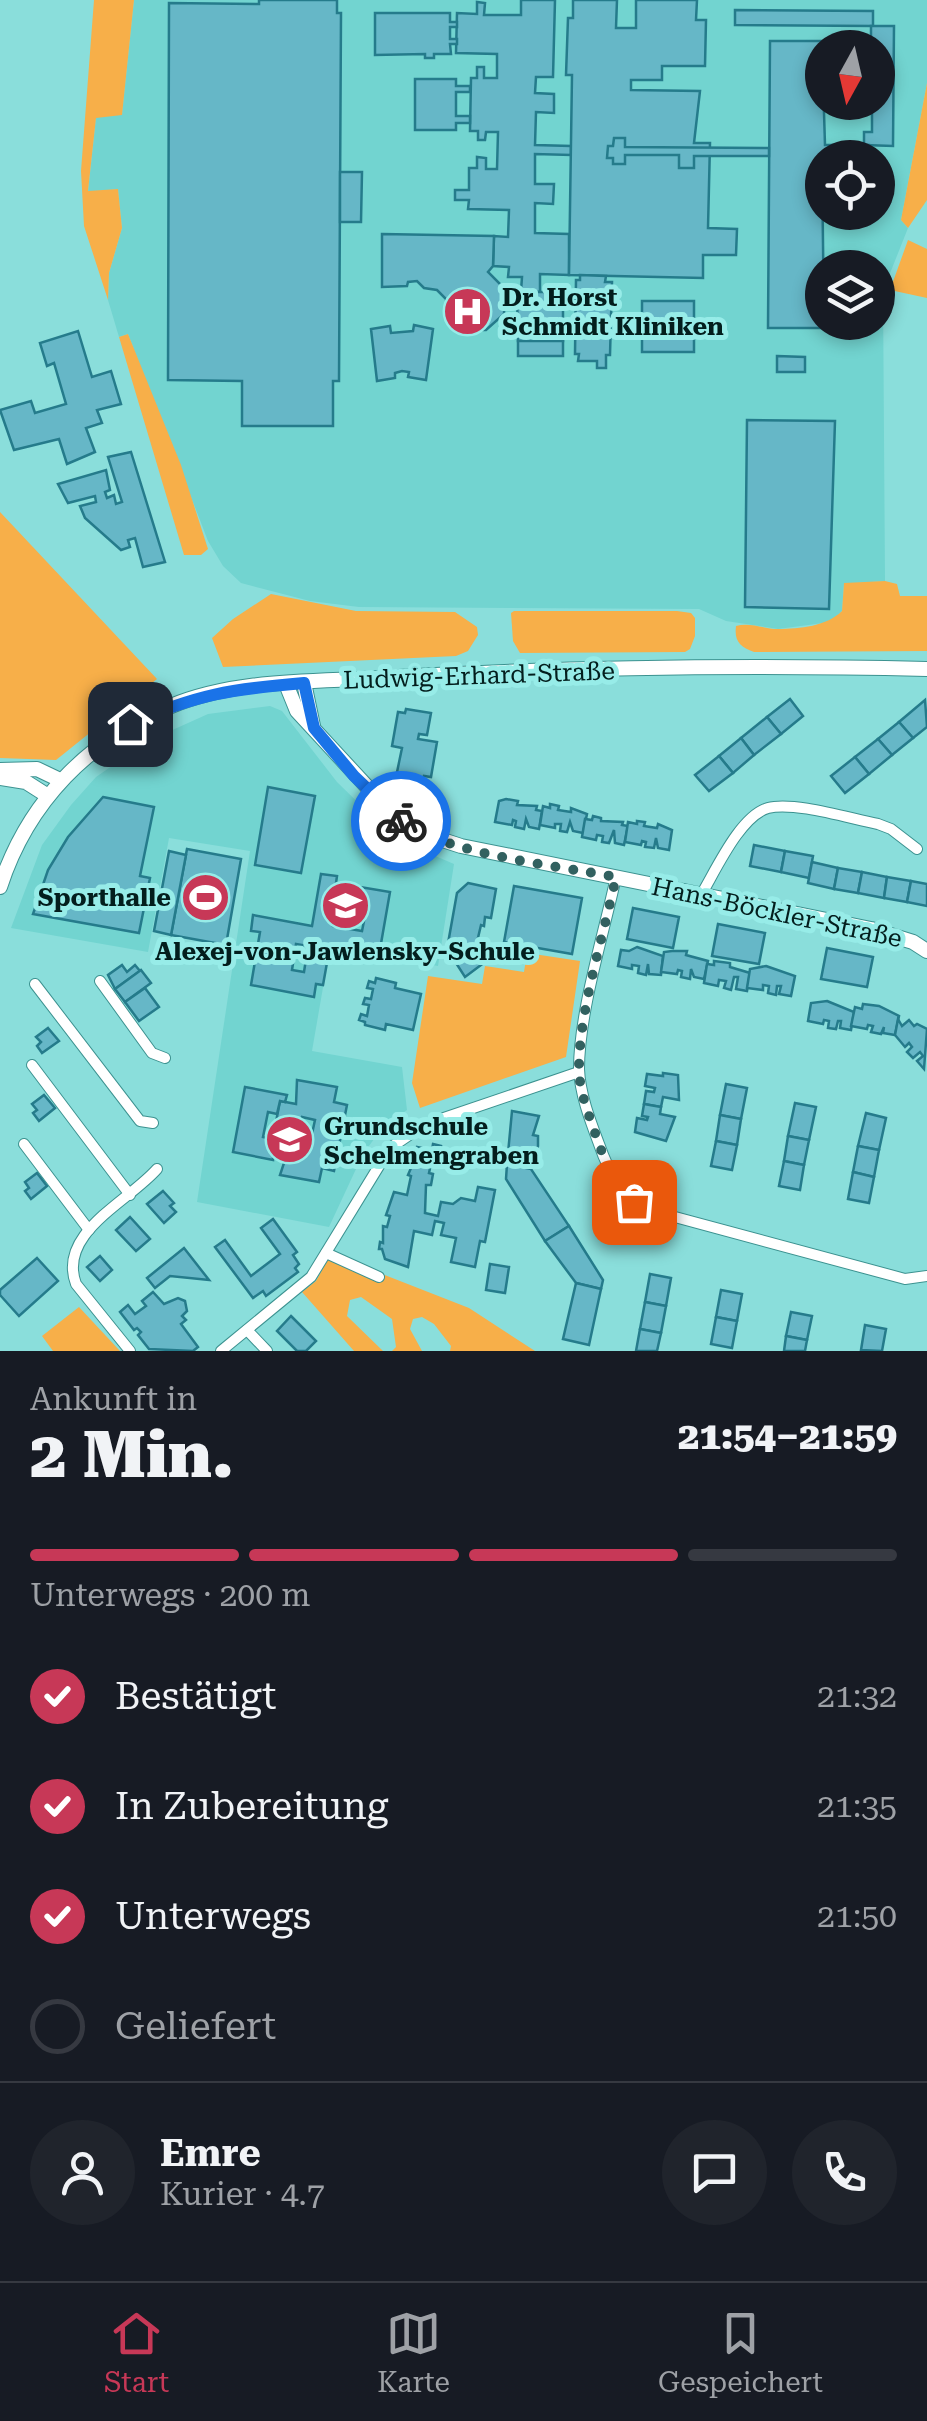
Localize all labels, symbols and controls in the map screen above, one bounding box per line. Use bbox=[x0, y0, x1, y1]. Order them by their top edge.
north arrow bbox=[805, 30, 895, 120]
map controls bbox=[805, 30, 895, 340]
button: locate bbox=[805, 140, 895, 230]
button: layers bbox=[805, 250, 895, 340]
place label: Dr. Horst Schmidt Kliniken bbox=[502, 283, 724, 341]
hospital icon: Dr. Horst Schmidt Kliniken bbox=[441, 285, 493, 337]
street label: Ludwig-Erhard-Straße bbox=[343, 656, 615, 695]
pin bbox=[88, 682, 173, 767]
icon: home bbox=[103, 697, 158, 752]
courier bbox=[351, 771, 451, 871]
icon: bike bbox=[374, 794, 429, 849]
sports icon: Sporthalle bbox=[180, 871, 232, 923]
street label: Hans-Böckler-Straße bbox=[649, 872, 905, 953]
school or university icon: Alexej-von-Jawlensky-Schule bbox=[319, 879, 371, 931]
place label: Sporthalle bbox=[38, 883, 171, 912]
place label: Alexej-von-Jawlensky-Schule bbox=[155, 937, 535, 966]
place label: Grundschule Schelmengraben bbox=[324, 1112, 539, 1170]
school or university icon: Grundschule Schelmengraben bbox=[263, 1114, 315, 1166]
pin bbox=[592, 1160, 677, 1245]
icon: bag bbox=[607, 1175, 662, 1230]
text: Ankunft in bbox=[30, 1380, 197, 1418]
text: 21:54–21:59 bbox=[678, 1414, 897, 1458]
text: 2 Min. bbox=[30, 1417, 234, 1493]
text: Unterwegs · 200 m bbox=[30, 1576, 310, 1614]
icon: check bbox=[30, 1669, 85, 1724]
text: Bestätigt bbox=[115, 1674, 276, 1718]
text: 21:32 bbox=[817, 1677, 897, 1715]
icon: check bbox=[30, 1779, 85, 1834]
text: In Zubereitung bbox=[115, 1784, 388, 1828]
text: 21:35 bbox=[817, 1787, 897, 1825]
icon: check bbox=[30, 1889, 85, 1944]
text: Unterwegs bbox=[115, 1894, 311, 1938]
text: 21:50 bbox=[817, 1897, 897, 1935]
text: Geliefert bbox=[115, 2004, 276, 2048]
button: person bbox=[30, 2120, 135, 2225]
button: chat bbox=[662, 2120, 767, 2225]
button: phone bbox=[792, 2120, 897, 2225]
text: Emre bbox=[160, 2131, 261, 2175]
text: Kurier · 4.7 bbox=[160, 2175, 325, 2213]
tab: Start bbox=[104, 2306, 169, 2399]
tab: Karte bbox=[377, 2306, 450, 2399]
tab: Gespeichert bbox=[658, 2306, 823, 2399]

